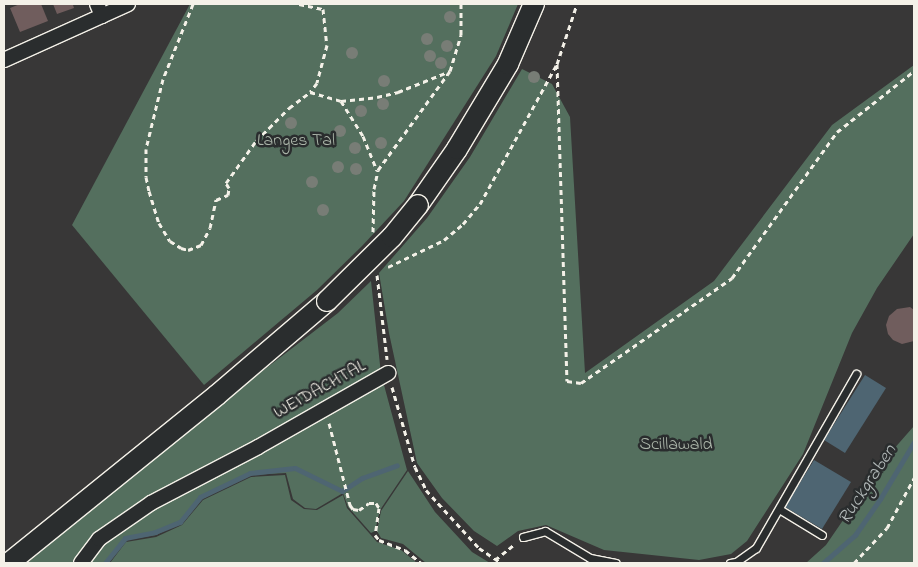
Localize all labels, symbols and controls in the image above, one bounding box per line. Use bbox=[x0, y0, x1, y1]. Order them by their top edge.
park label: Langes Tal bbox=[257, 130, 335, 152]
street label: WEIDACHTAL bbox=[270, 356, 370, 424]
park label: Scillawald bbox=[639, 434, 713, 456]
water label: Ruckgraben bbox=[834, 441, 902, 529]

